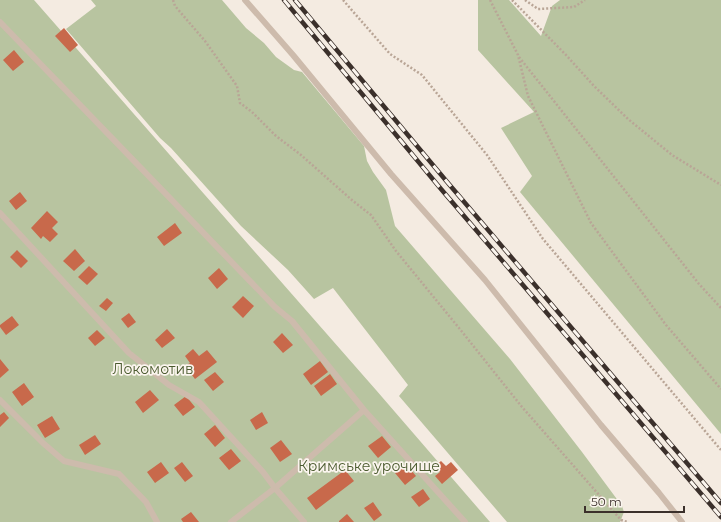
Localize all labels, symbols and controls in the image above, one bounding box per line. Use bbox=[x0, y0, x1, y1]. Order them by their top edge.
park label: Локомотив bbox=[112, 360, 194, 378]
park label: Кримське урочище bbox=[298, 457, 440, 475]
scale bar bbox=[585, 488, 684, 514]
text: 50 m bbox=[591, 494, 622, 509]

